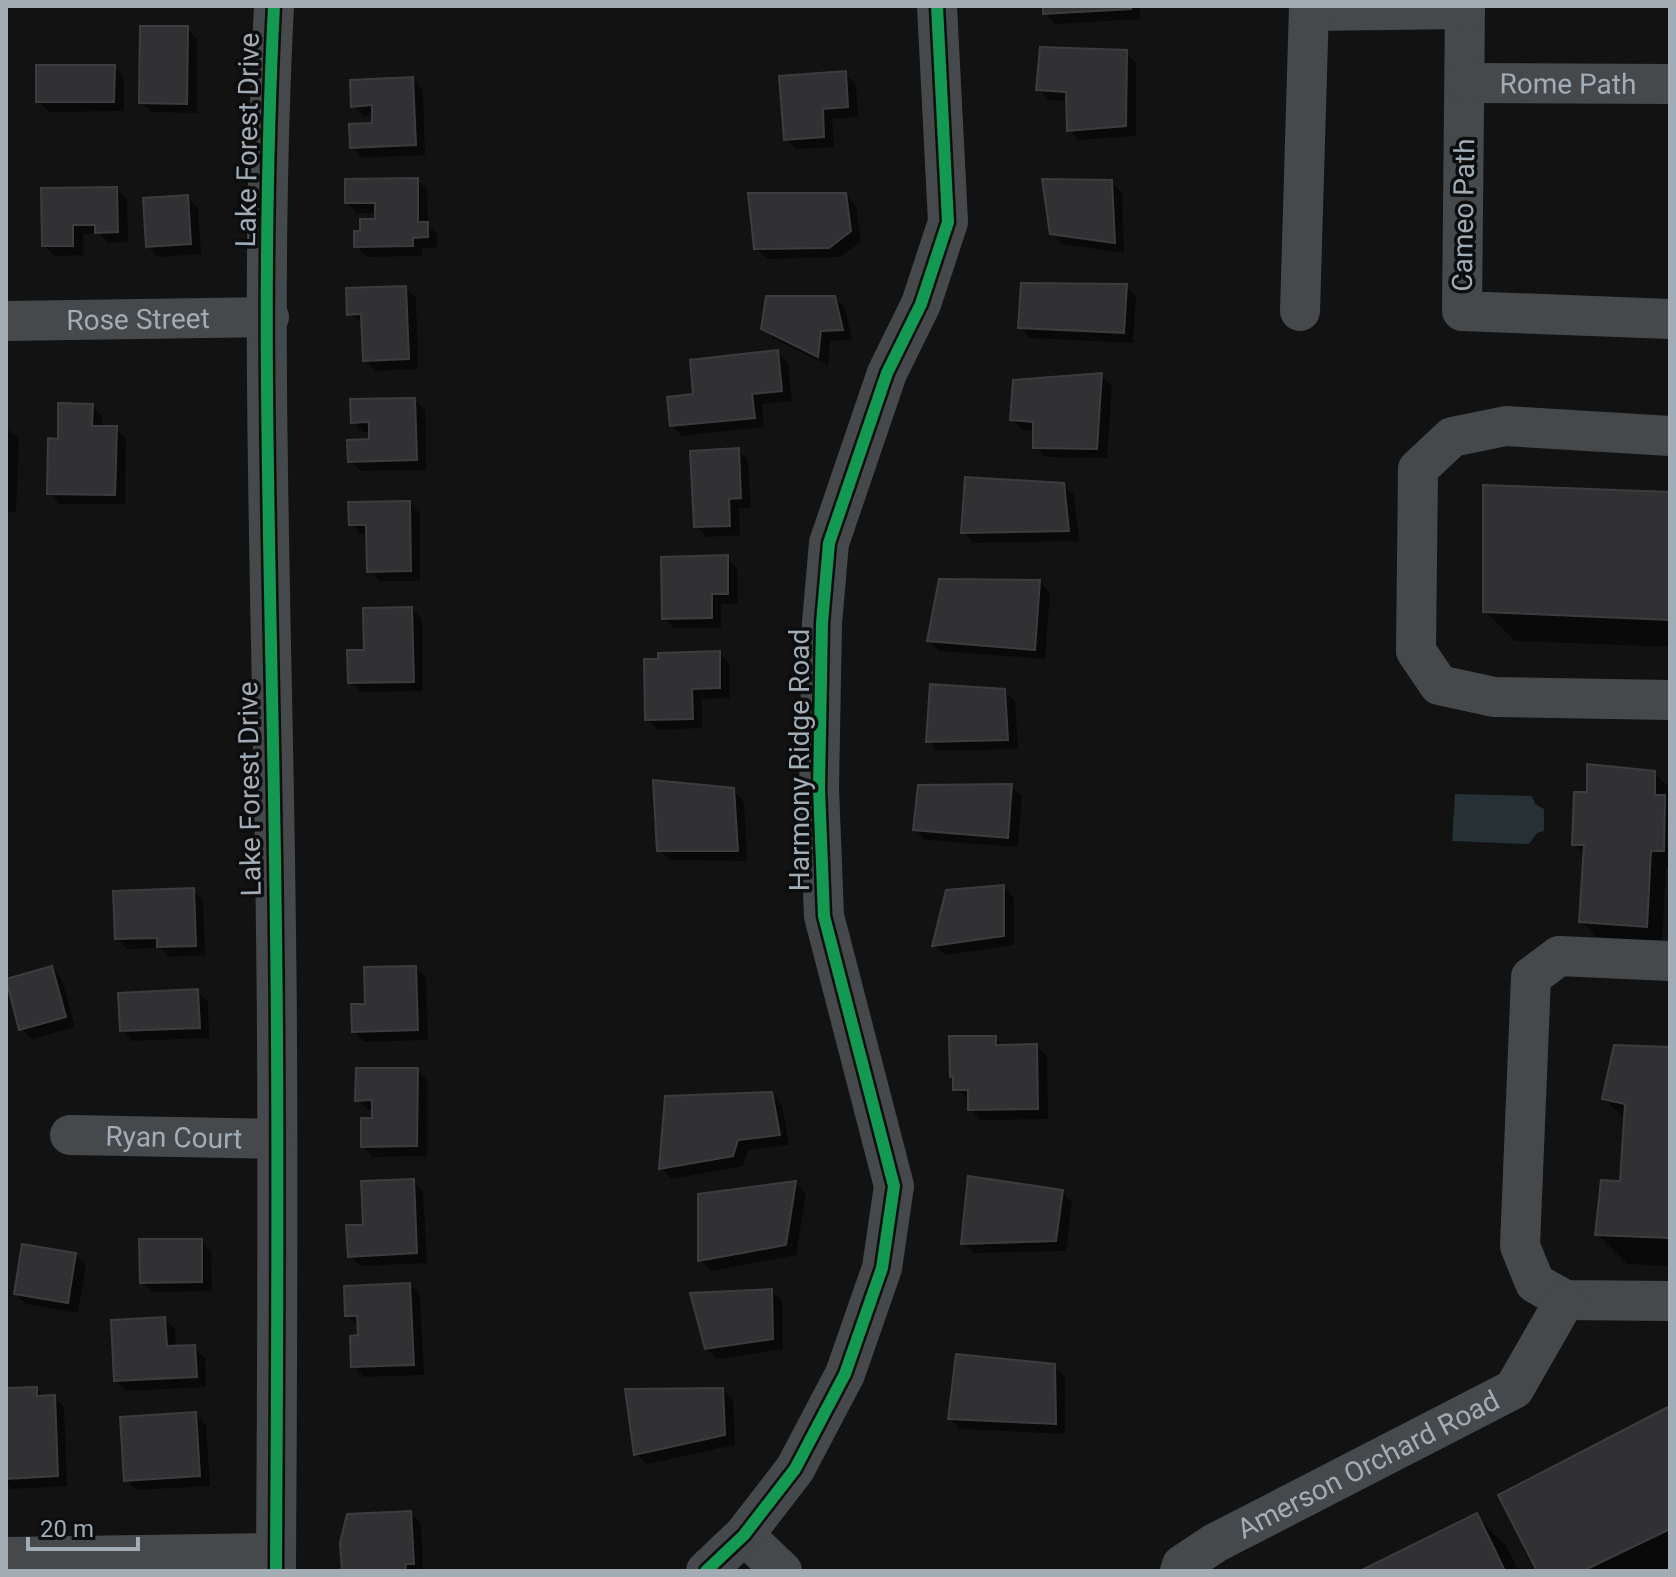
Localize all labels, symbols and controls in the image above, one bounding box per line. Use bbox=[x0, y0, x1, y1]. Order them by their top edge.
street label: Lake Forest Drive bbox=[229, 32, 266, 248]
street label: Rome Path bbox=[1499, 67, 1637, 101]
street label: Cameo Path bbox=[1446, 138, 1481, 292]
street label: Rose Street bbox=[66, 302, 210, 337]
street label: Harmony Ridge Road bbox=[783, 629, 816, 891]
street label: Lake Forest Drive bbox=[231, 681, 268, 897]
street label: Ryan Court bbox=[105, 1120, 243, 1155]
street label: Amerson Orchard Road bbox=[1232, 1384, 1505, 1546]
scale bar bbox=[28, 1501, 138, 1551]
text: 20 m bbox=[40, 1515, 94, 1543]

